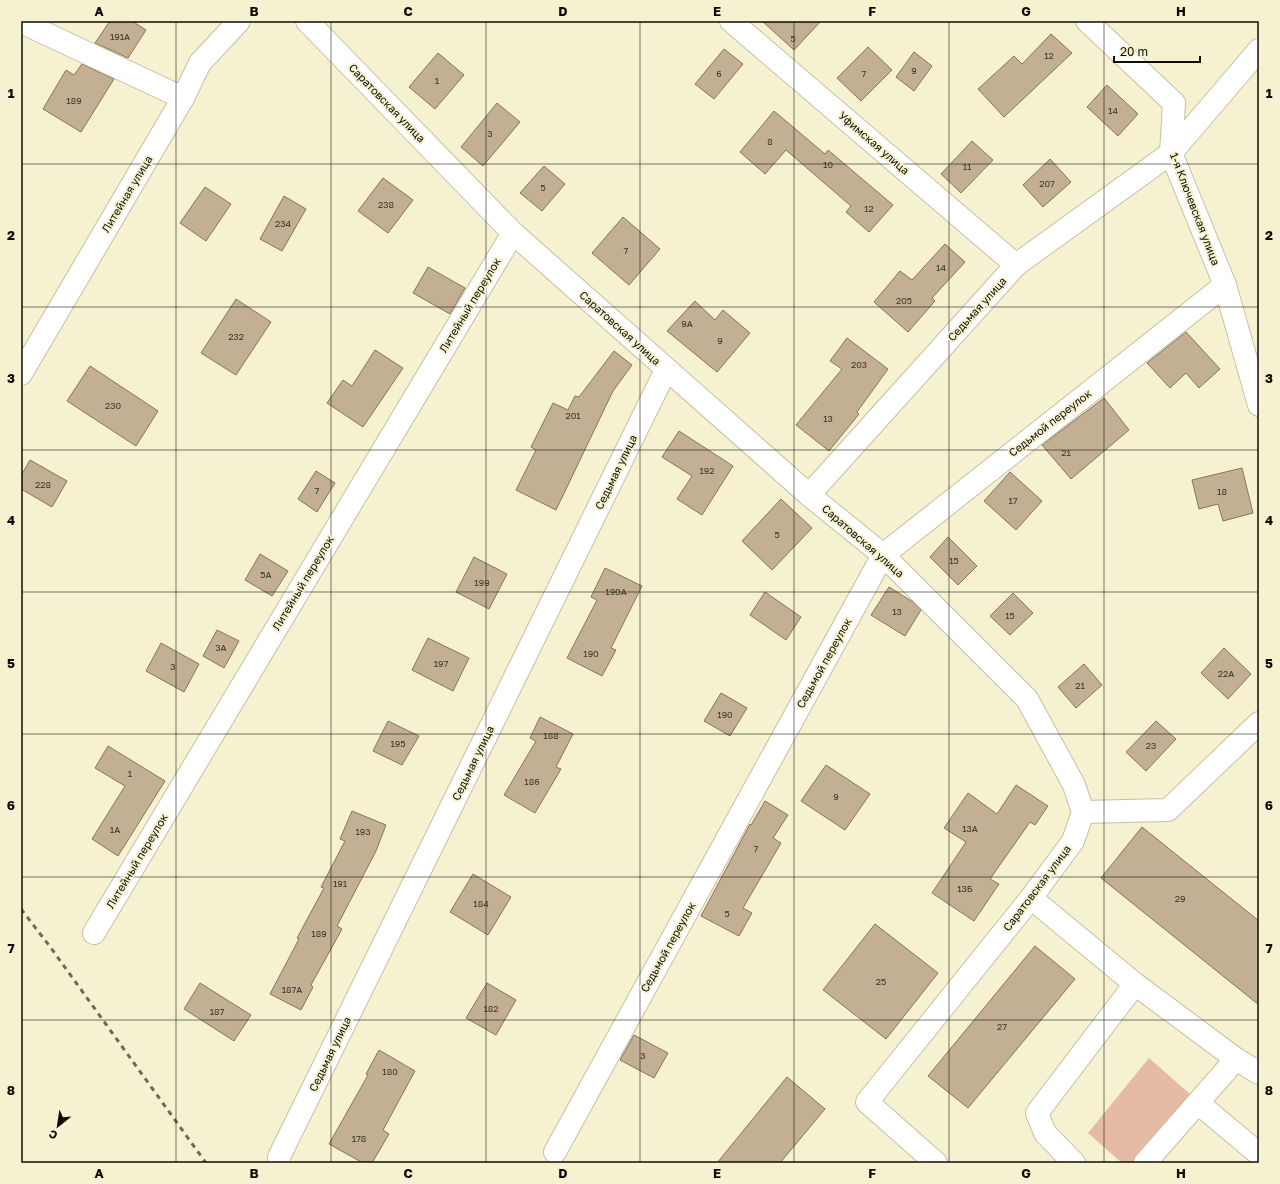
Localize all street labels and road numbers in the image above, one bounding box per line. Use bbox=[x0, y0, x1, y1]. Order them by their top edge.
street label: Саратовская улица bbox=[346, 61, 428, 145]
street label: Уфимская улица bbox=[836, 108, 912, 177]
street label: 1-я Ключевская улица bbox=[1168, 151, 1223, 267]
street label: Литейная улица bbox=[99, 153, 155, 234]
street label: Литейный переулок bbox=[436, 254, 503, 355]
street label: Седьмая улица bbox=[945, 274, 1009, 343]
street label: Саратовская улица bbox=[577, 288, 663, 367]
street label: Седьмой переулок bbox=[1006, 386, 1094, 459]
street label: Седьмая улица bbox=[592, 432, 639, 511]
street label: Саратовская улица bbox=[820, 501, 907, 580]
street label: Литейный переулок bbox=[269, 532, 336, 633]
street label: Седьмой переулок bbox=[793, 615, 854, 710]
street label: Седьмая улица bbox=[449, 723, 496, 802]
street label: Литейный переулок bbox=[103, 810, 170, 911]
street label: Саратовская улица bbox=[1000, 842, 1073, 933]
street label: Седьмой переулок bbox=[637, 899, 698, 994]
street label: Седьмая улица bbox=[306, 1014, 353, 1093]

